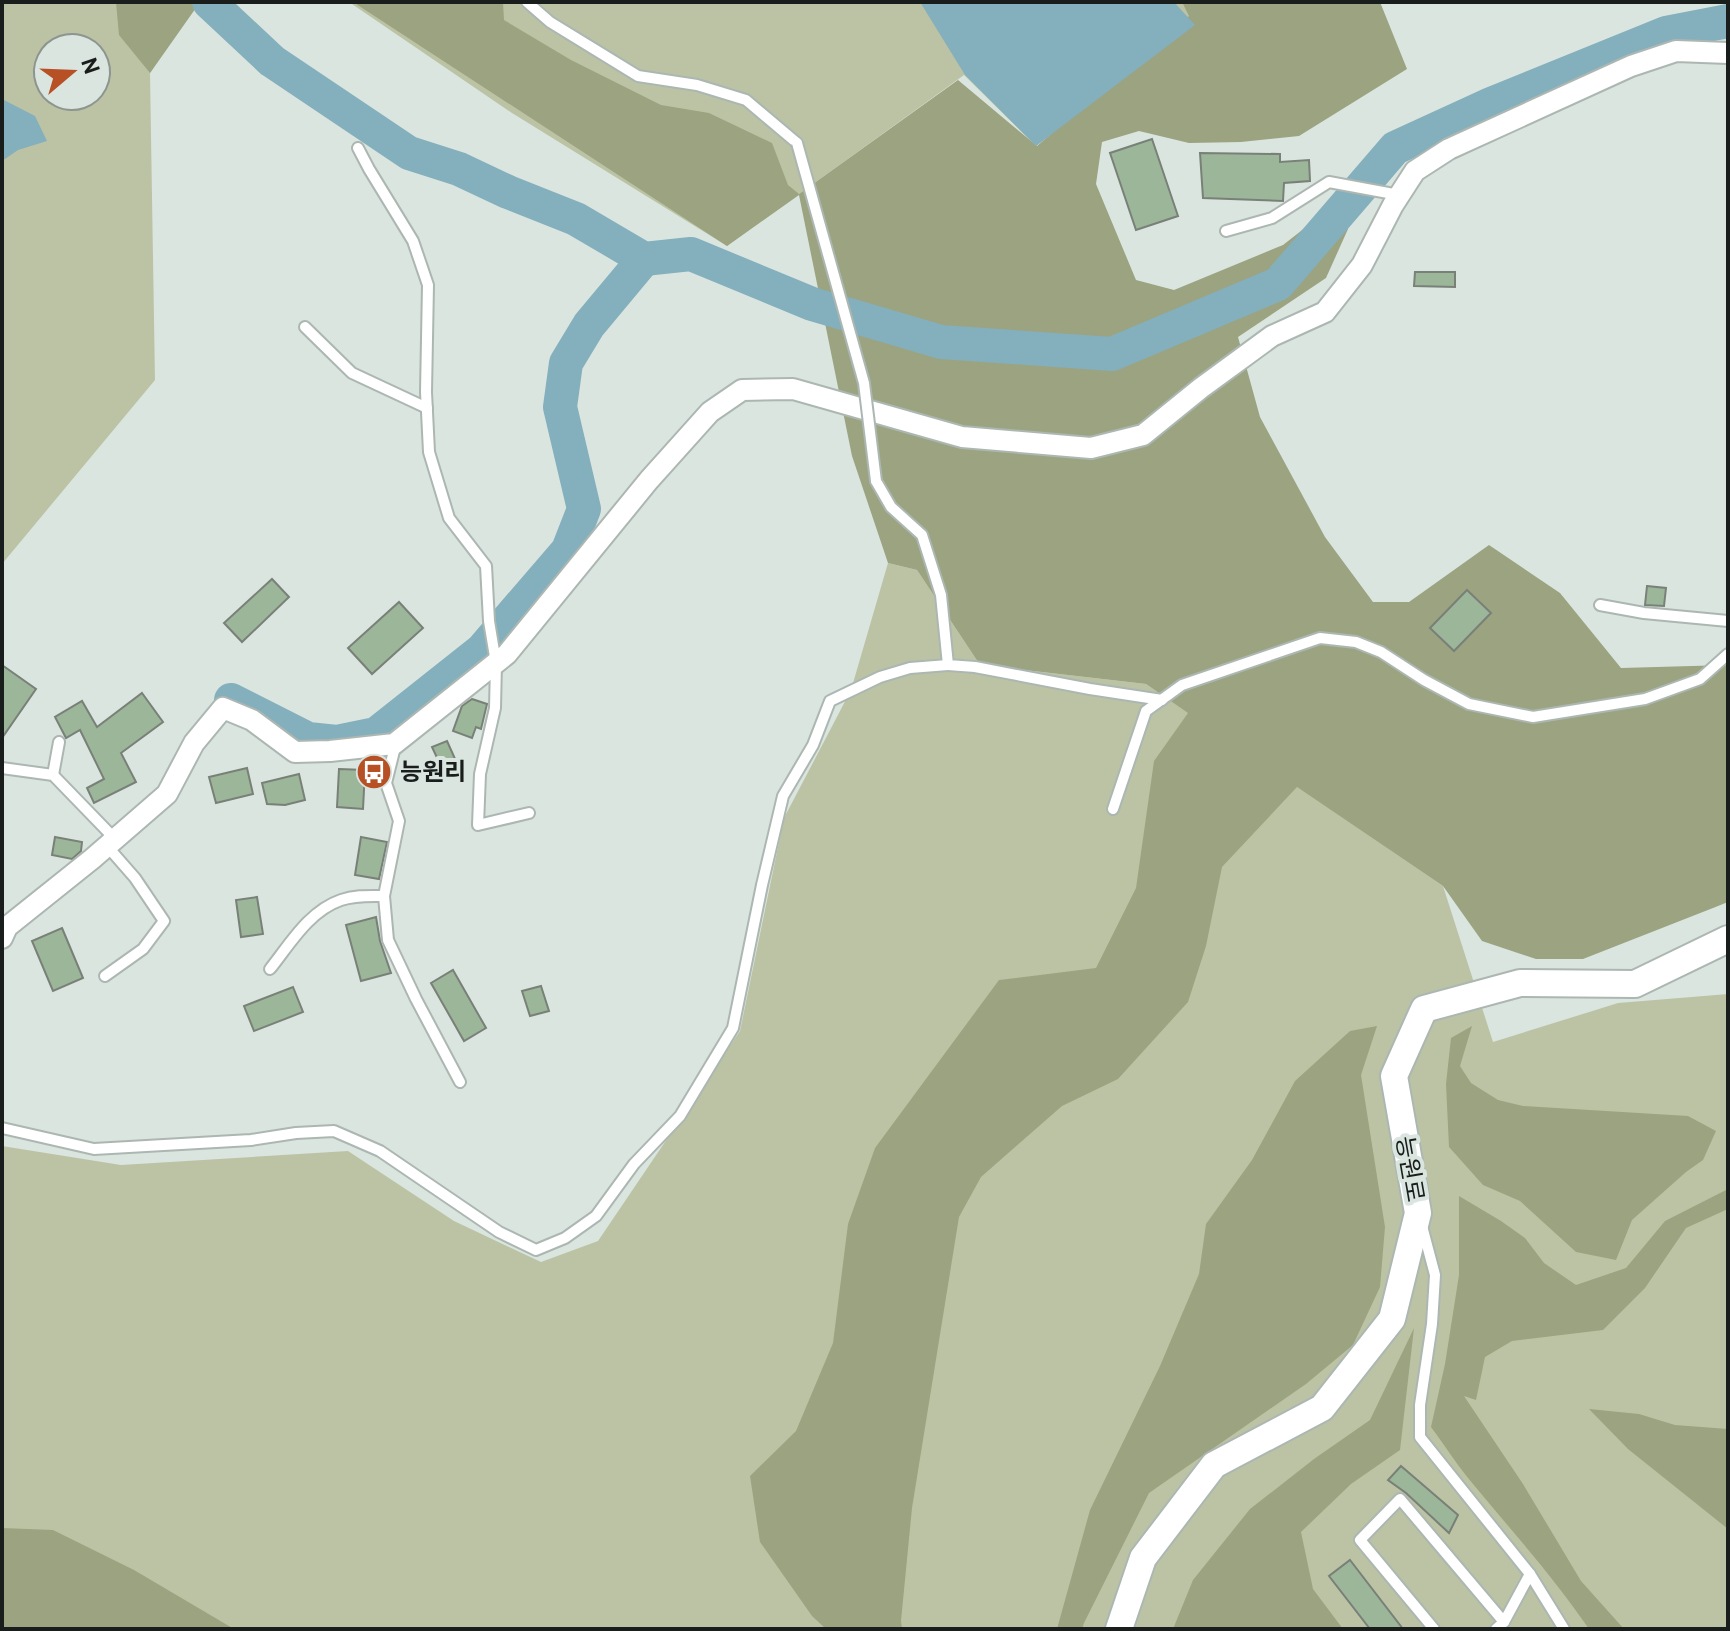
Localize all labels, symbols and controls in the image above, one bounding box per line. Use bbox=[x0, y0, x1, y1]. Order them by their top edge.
north arrow bbox=[32, 32, 112, 112]
text: N bbox=[73, 54, 104, 78]
bus stop icon: 능원리 bbox=[355, 753, 393, 791]
place label: 능원리 bbox=[400, 759, 466, 789]
street label: 능원로 bbox=[1388, 1134, 1429, 1205]

